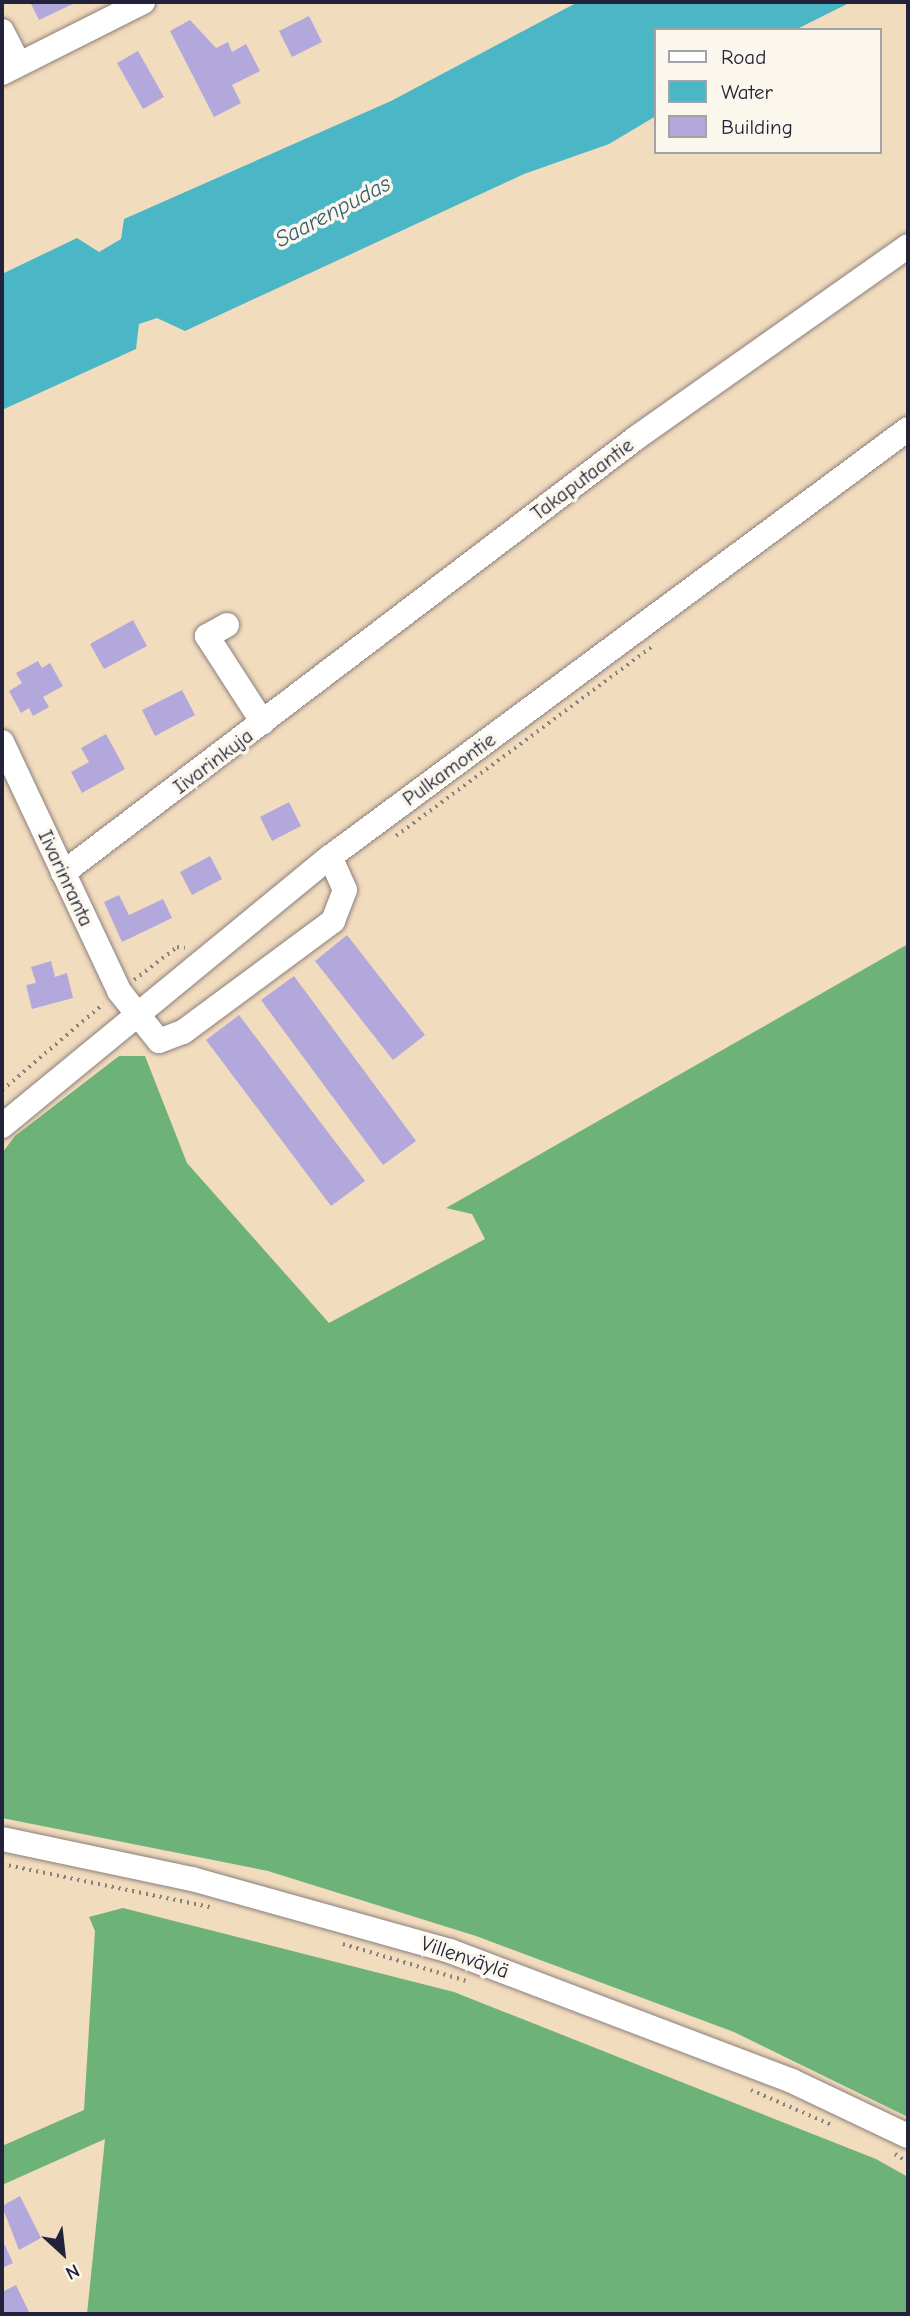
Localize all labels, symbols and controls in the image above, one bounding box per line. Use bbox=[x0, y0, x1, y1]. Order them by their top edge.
legend bbox=[654, 28, 882, 154]
text: Road bbox=[721, 45, 766, 69]
text: Water bbox=[721, 80, 773, 104]
text: Building bbox=[721, 115, 793, 139]
water label: Saarenpudas bbox=[270, 170, 396, 254]
street label: Takaputaantie bbox=[526, 432, 638, 526]
street label: Iivarinkuja bbox=[168, 723, 258, 799]
street label: Pulkamontie bbox=[397, 727, 501, 811]
street label: Iivarinranta bbox=[33, 826, 99, 930]
street label: Villenväylä bbox=[418, 1930, 512, 1984]
north arrow bbox=[28, 2218, 98, 2288]
text: N bbox=[62, 2259, 83, 2284]

